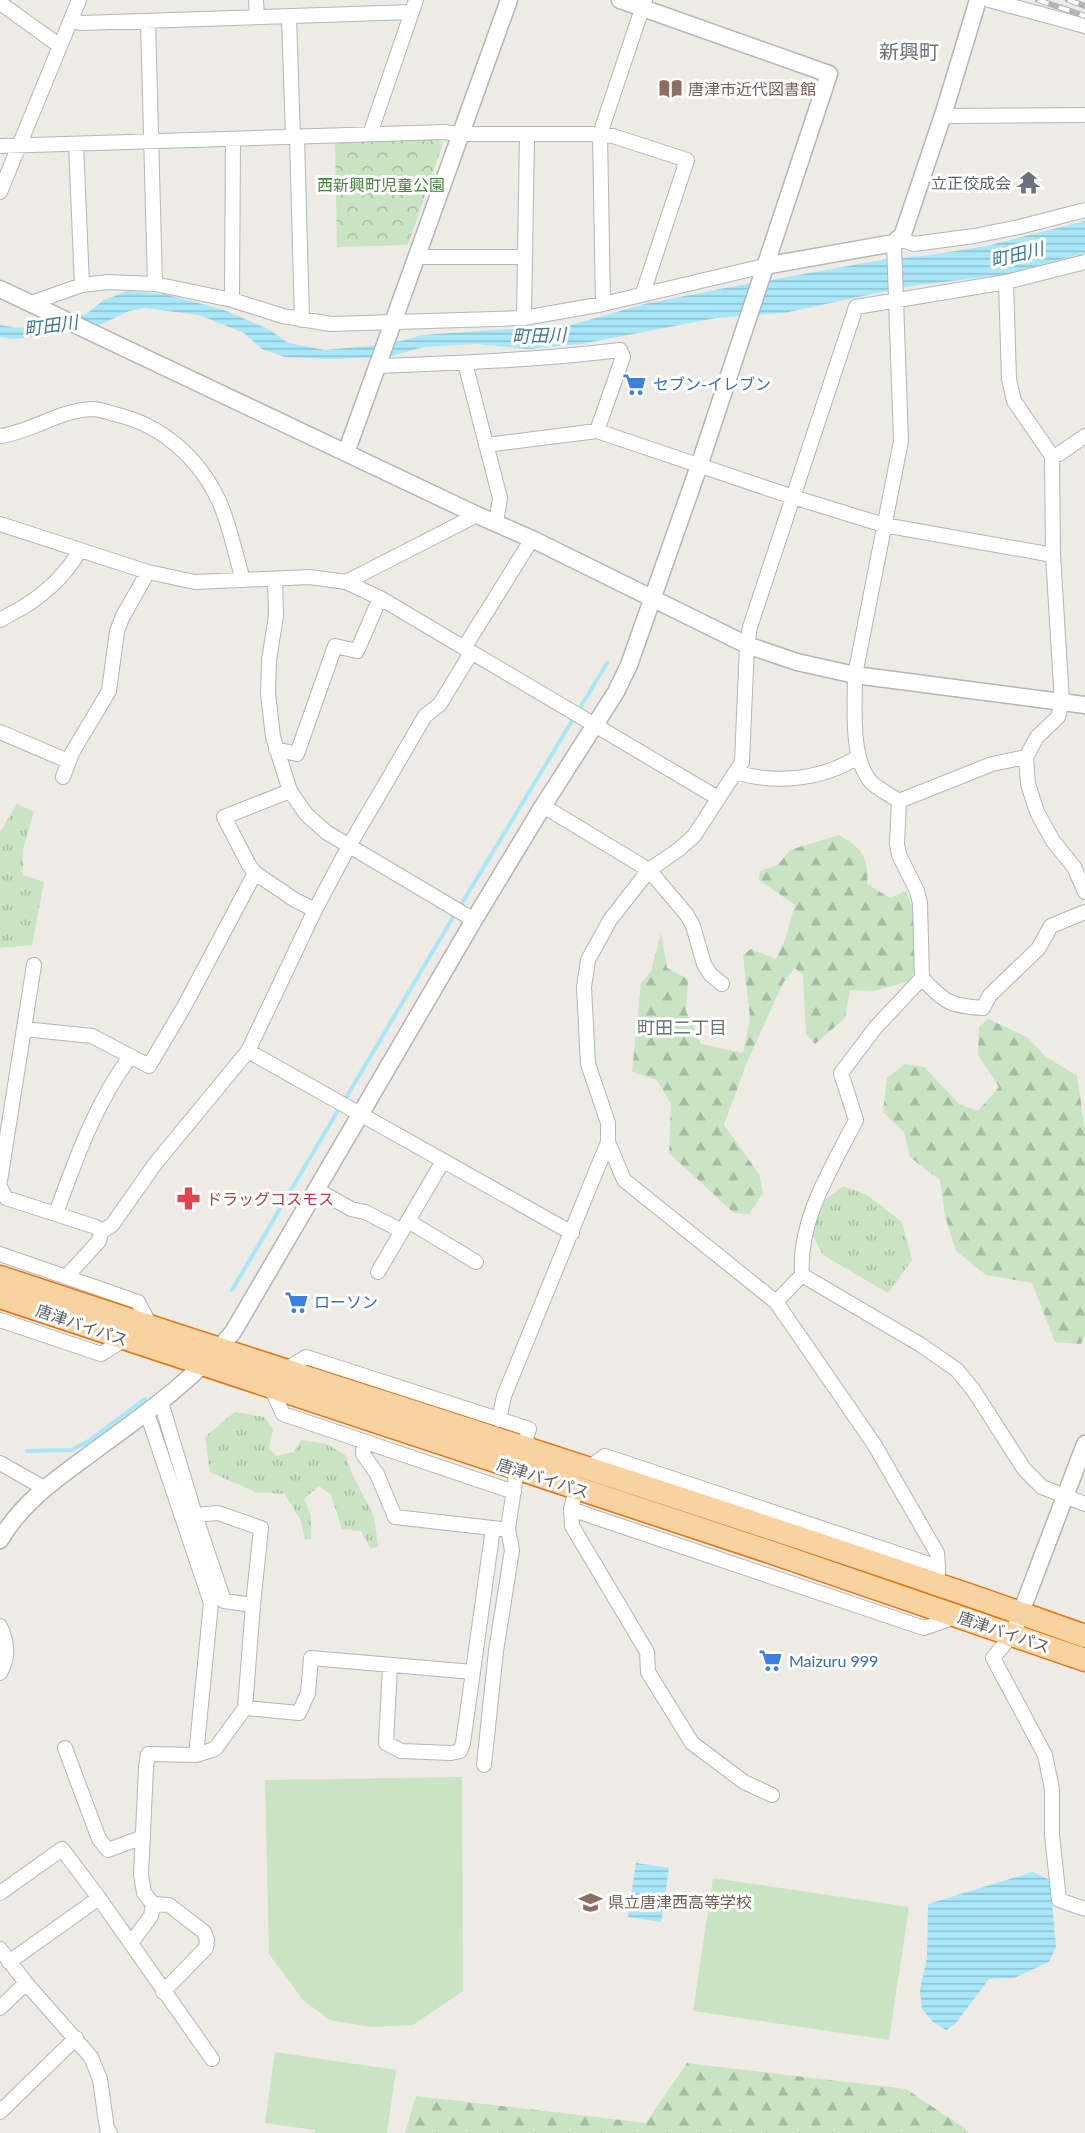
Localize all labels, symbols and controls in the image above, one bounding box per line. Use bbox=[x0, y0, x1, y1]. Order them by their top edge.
district label: 新興町 bbox=[879, 39, 939, 63]
library icon: 唐津市近代図書館 bbox=[657, 76, 683, 102]
place label: 唐津市近代図書館 bbox=[688, 79, 816, 98]
temple icon: 立正佼成会 bbox=[1016, 170, 1042, 196]
place label: 立正佼成会 bbox=[931, 173, 1011, 192]
park label: 西新興町児童公園 bbox=[317, 175, 445, 194]
water label: 町田川 bbox=[988, 236, 1048, 271]
water label: 町田川 bbox=[23, 310, 81, 340]
water label: 町田川 bbox=[512, 323, 568, 347]
supermarket icon: セブン-イレブン bbox=[622, 371, 648, 397]
place label: セブン-イレブン bbox=[653, 374, 771, 393]
district label: 町田二丁目 bbox=[637, 1016, 727, 1038]
pharmacy icon: ドラッグコスモス bbox=[175, 1186, 201, 1212]
place label: ドラッグコスモス bbox=[206, 1189, 334, 1208]
supermarket icon: ローソン bbox=[283, 1289, 309, 1315]
place label: ローソン bbox=[314, 1292, 378, 1311]
street label: 唐津バイパス bbox=[34, 1300, 130, 1349]
street label: 唐津バイパス bbox=[495, 1454, 592, 1501]
street label: 唐津バイパス bbox=[956, 1607, 1052, 1656]
supermarket icon: Maizuru 999 bbox=[758, 1648, 784, 1674]
place label: Maizuru 999 bbox=[789, 1651, 878, 1670]
school or university icon: 県立唐津西高等学校 bbox=[577, 1889, 603, 1915]
place label: 県立唐津西高等学校 bbox=[608, 1892, 752, 1911]

